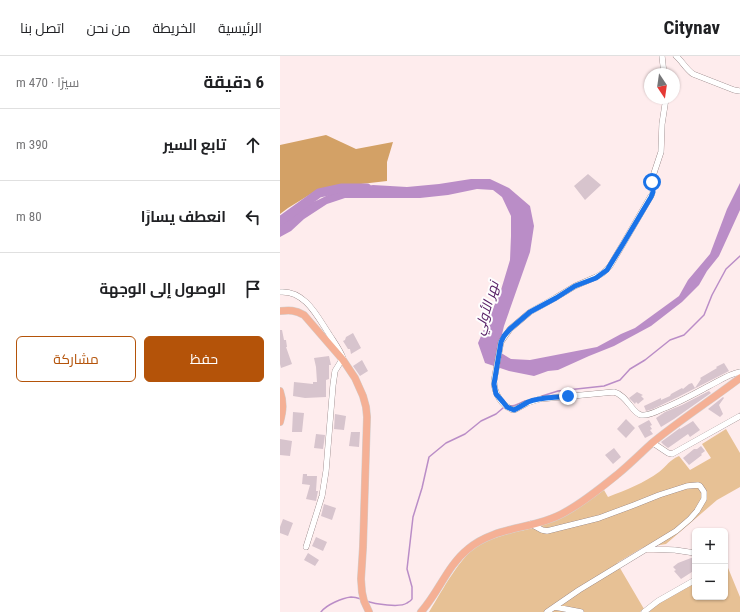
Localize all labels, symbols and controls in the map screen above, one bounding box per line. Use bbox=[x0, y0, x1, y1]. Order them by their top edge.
text: Citynav bbox=[663, 16, 720, 39]
text: اتصل بنا bbox=[20, 20, 64, 36]
text: من نحن bbox=[86, 20, 130, 36]
text: الخريطة bbox=[152, 20, 196, 36]
text: الرئيسية bbox=[218, 20, 262, 36]
north arrow bbox=[644, 68, 680, 104]
text: 6 دقيقة bbox=[203, 72, 264, 92]
text: سيرًا · 470 m bbox=[16, 75, 79, 90]
icon: ahead bbox=[242, 134, 264, 156]
text: تابع السير bbox=[163, 136, 226, 154]
text: 390 m bbox=[16, 137, 48, 152]
route start bbox=[643, 173, 661, 191]
icon: left bbox=[242, 206, 264, 228]
text: انعطف يسارًا bbox=[141, 208, 226, 226]
text: 80 m bbox=[16, 209, 42, 224]
icon: arrive bbox=[242, 278, 264, 300]
water label: نهر الأولي bbox=[470, 278, 506, 338]
text: الوصول إلى الوجهة bbox=[100, 280, 226, 298]
button: مشاركة bbox=[16, 336, 136, 382]
button: حفظ bbox=[144, 336, 264, 382]
route end bbox=[559, 387, 577, 405]
map controls bbox=[692, 528, 728, 600]
button: + bbox=[692, 528, 728, 564]
button: − bbox=[692, 564, 728, 600]

